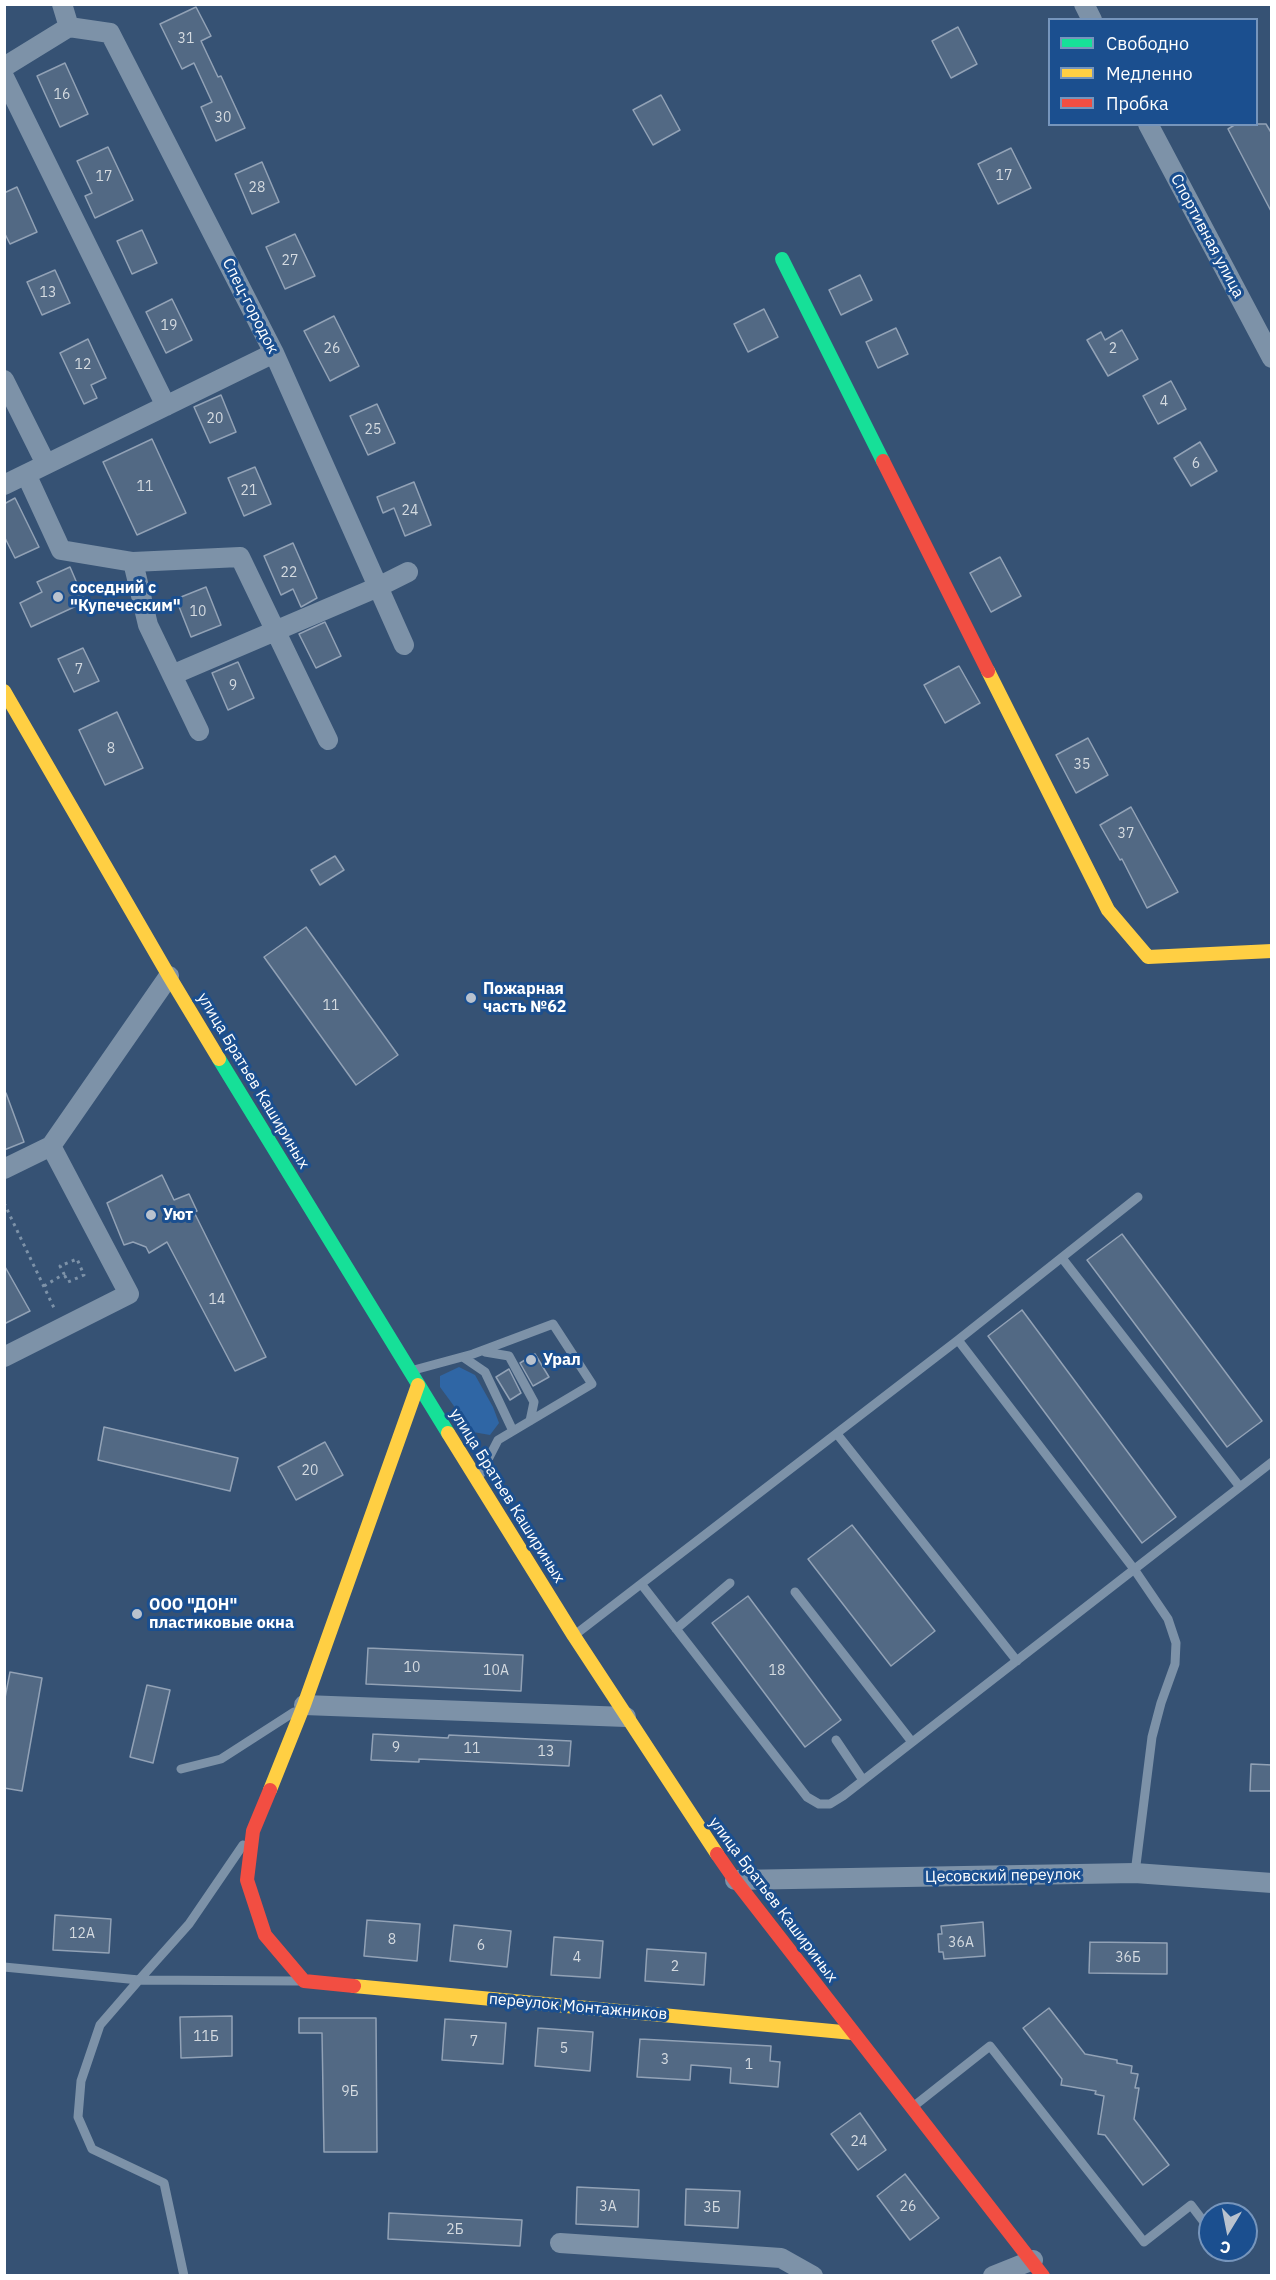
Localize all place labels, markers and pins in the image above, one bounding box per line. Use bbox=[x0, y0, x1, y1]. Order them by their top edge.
place label: соседний с "Купеческим" bbox=[70, 578, 181, 616]
marker: соседний с "Купеческим" bbox=[51, 590, 65, 604]
place label: Пожарная часть №62 bbox=[483, 979, 566, 1017]
marker: Пожарная часть №62 bbox=[464, 991, 478, 1005]
place label: Уют bbox=[163, 1205, 193, 1225]
marker: Уют bbox=[144, 1208, 158, 1222]
place label: Урал bbox=[543, 1350, 581, 1370]
marker: Урал bbox=[524, 1353, 538, 1367]
place label: ООО "ДОН" пластиковые окна bbox=[149, 1595, 294, 1633]
marker: ООО "ДОН" пластиковые окна bbox=[130, 1607, 144, 1621]

